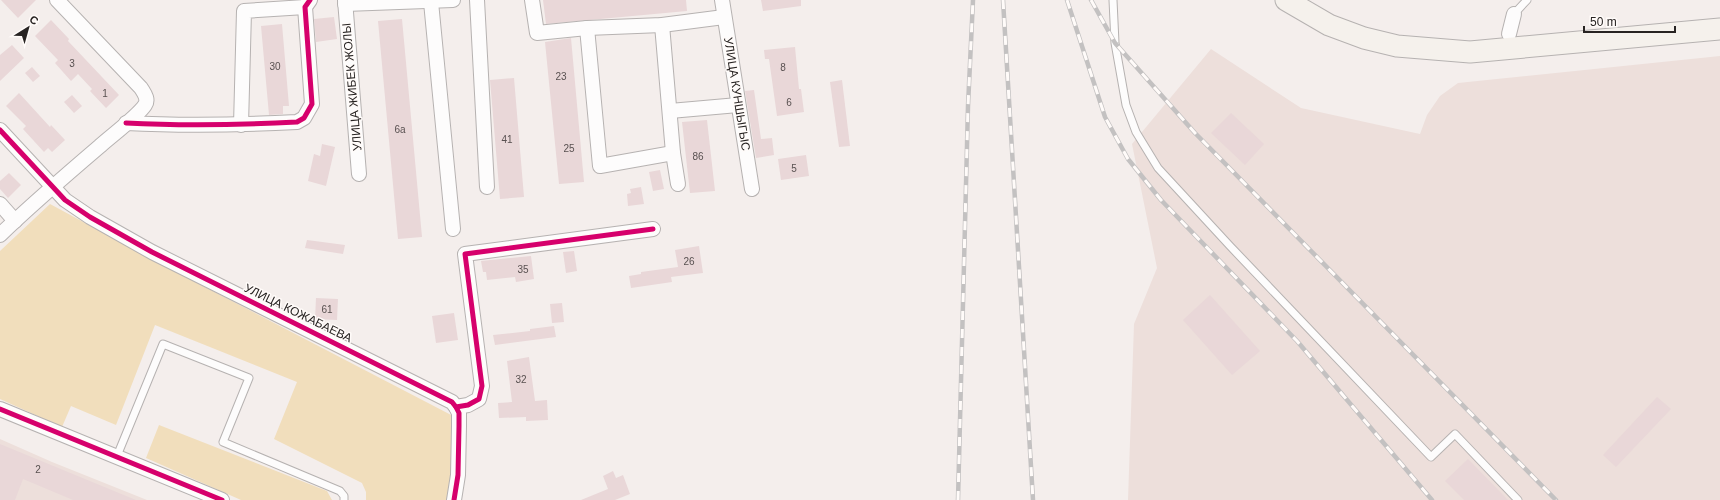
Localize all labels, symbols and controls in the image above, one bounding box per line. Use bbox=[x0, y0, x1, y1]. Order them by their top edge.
north arrow bbox=[8, 8, 48, 48]
scale bar bbox=[1584, 8, 1675, 34]
text: С bbox=[27, 13, 41, 27]
text: 50 m bbox=[1590, 15, 1617, 29]
street label: УЛИЦА ЖИБЕК ЖОЛЫ bbox=[339, 22, 365, 152]
street label: УЛИЦА КУНШЫГЫС bbox=[721, 36, 753, 152]
house number: 3 bbox=[69, 58, 75, 69]
house number: 30 bbox=[269, 61, 281, 72]
house number: 8 bbox=[780, 62, 786, 73]
house number: 23 bbox=[555, 71, 567, 82]
house number: 1 bbox=[102, 88, 108, 99]
house number: 6 bbox=[786, 97, 792, 108]
house number: 6а bbox=[394, 124, 406, 135]
house number: 41 bbox=[501, 134, 513, 145]
house number: 25 bbox=[563, 143, 575, 154]
house number: 86 bbox=[692, 151, 704, 162]
house number: 5 bbox=[791, 163, 797, 174]
house number: 26 bbox=[683, 256, 695, 267]
house number: 35 bbox=[517, 264, 529, 275]
street label: УЛИЦА КОЖАБАЕВА bbox=[242, 281, 354, 345]
house number: 61 bbox=[321, 304, 333, 315]
house number: 32 bbox=[515, 374, 527, 385]
house number: 2 bbox=[35, 464, 41, 475]

